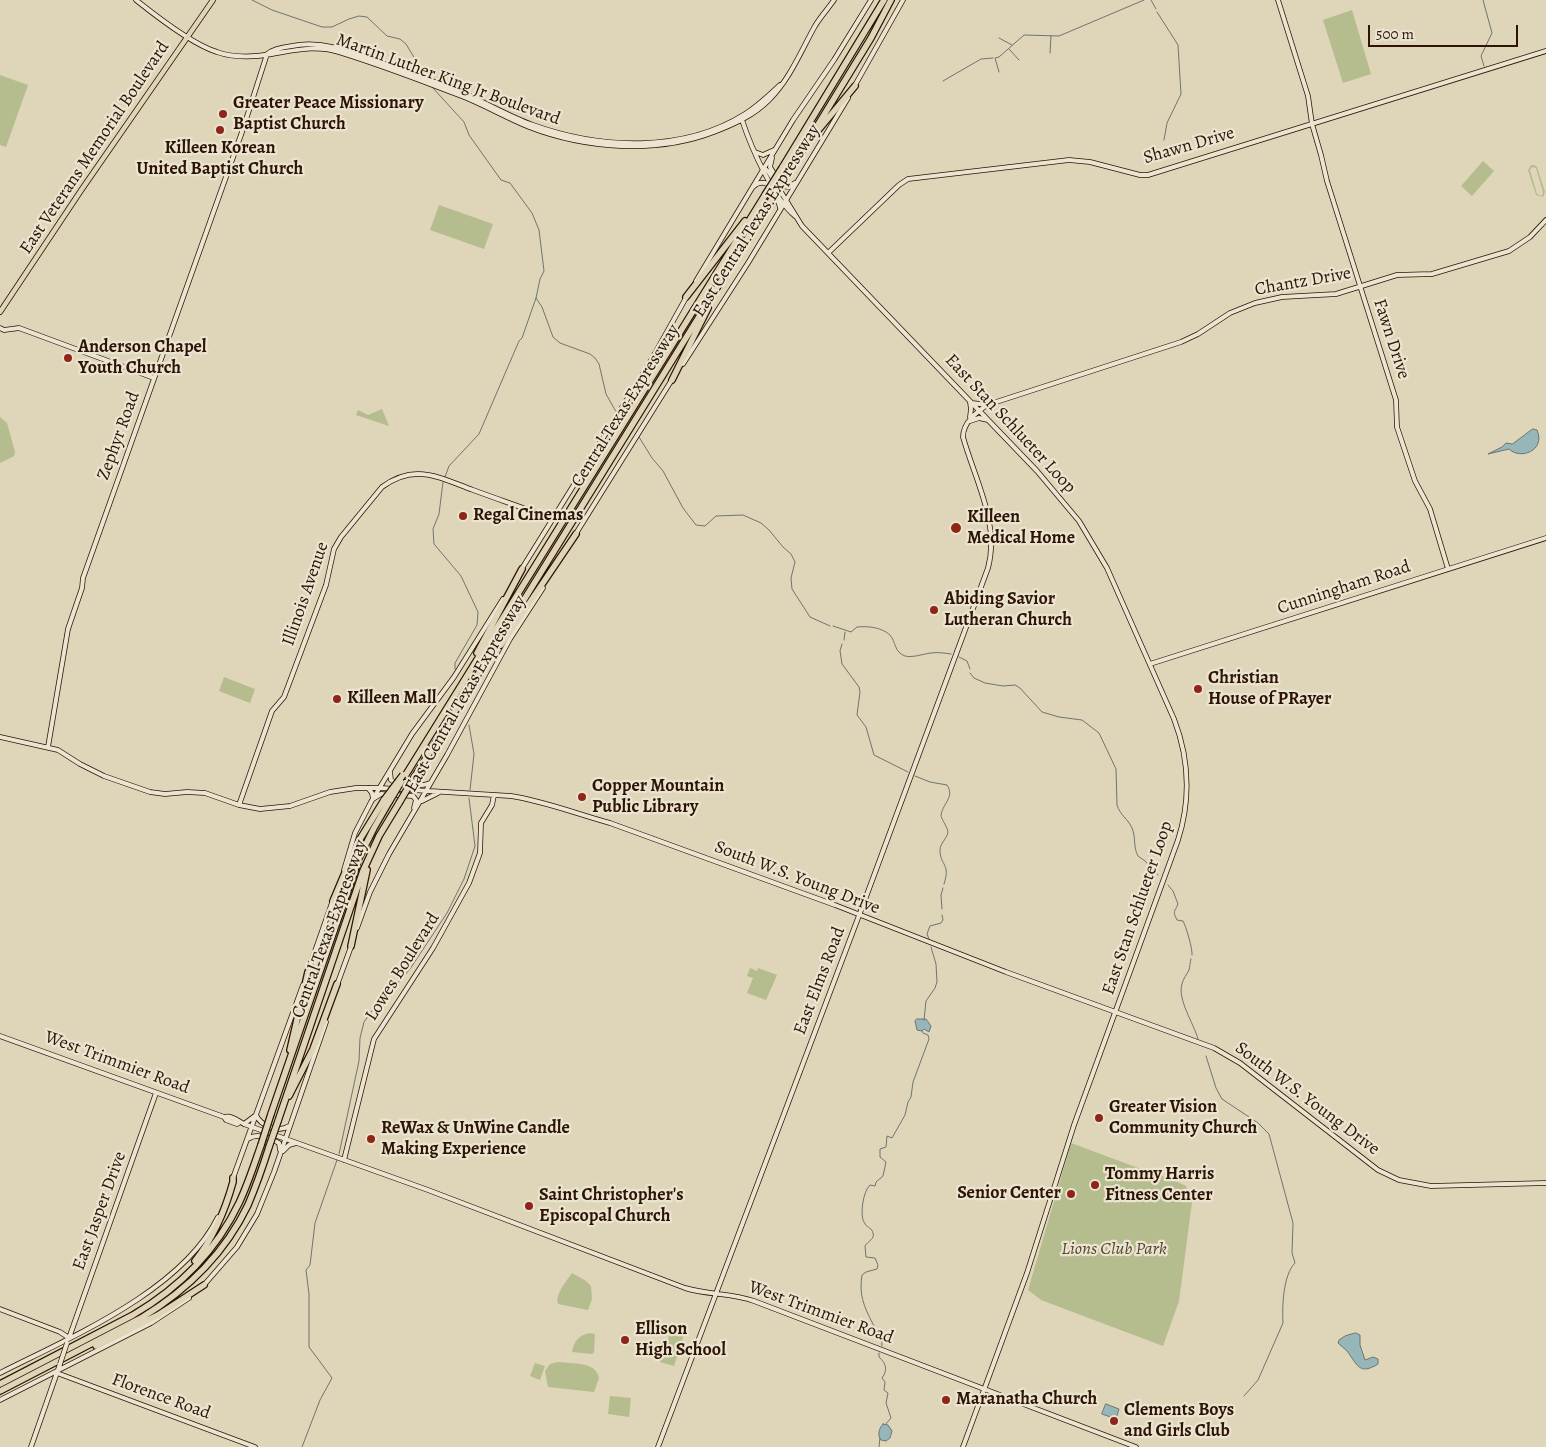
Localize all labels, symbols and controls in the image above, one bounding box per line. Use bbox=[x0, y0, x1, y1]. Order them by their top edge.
scale bar bbox=[1371, 15, 1521, 47]
text: 500 m bbox=[1376, 24, 1414, 44]
street label: Martin Luther King Jr Boulevard bbox=[333, 29, 563, 131]
street label: East Veterans Memorial Boulevard bbox=[16, 37, 174, 259]
place label: Greater Peace Missionary Baptist Church bbox=[233, 93, 423, 136]
marker: Greater Peace Missionary Baptist Church bbox=[217, 108, 229, 120]
street label: East Central Texas Expressway bbox=[689, 121, 825, 321]
street label: Shawn Drive bbox=[1141, 123, 1237, 169]
marker: Killeen Korean United Baptist Church bbox=[214, 124, 226, 136]
place label: Killeen Korean United Baptist Church bbox=[137, 138, 303, 180]
street label: Chantz Drive bbox=[1253, 263, 1353, 301]
street label: Fawn Drive bbox=[1368, 296, 1414, 382]
street label: Central Texas Expressway bbox=[567, 321, 685, 491]
place label: Anderson Chapel Youth Church bbox=[78, 337, 207, 379]
street label: East Stan Schlueter Loop bbox=[940, 350, 1080, 498]
marker: Anderson Chapel Youth Church bbox=[62, 352, 74, 364]
street label: Zephyr Road bbox=[93, 389, 145, 483]
place label: Regal Cinemas bbox=[473, 505, 583, 527]
place label: Killeen Medical Home bbox=[967, 507, 1075, 550]
marker: Regal Cinemas bbox=[457, 510, 469, 522]
marker: Killeen Medical Home bbox=[949, 521, 963, 535]
street label: Illinois Avenue bbox=[278, 539, 334, 649]
street label: Cunningham Road bbox=[1275, 556, 1413, 620]
place label: Abiding Savior Lutheran Church bbox=[944, 589, 1072, 632]
street label: East Central Texas Expressway bbox=[401, 592, 531, 796]
marker: Abiding Savior Lutheran Church bbox=[928, 604, 940, 616]
place label: Christian House of PRayer bbox=[1208, 668, 1332, 711]
marker: Christian House of PRayer bbox=[1192, 683, 1204, 695]
place label: Killeen Mall bbox=[347, 688, 436, 710]
marker: Killeen Mall bbox=[331, 693, 343, 705]
place label: Copper Mountain Public Library bbox=[592, 776, 724, 819]
marker: Copper Mountain Public Library bbox=[576, 791, 588, 803]
street label: East Stan Schlueter Loop bbox=[1098, 818, 1178, 998]
street label: South W.S. Young Drive bbox=[711, 836, 883, 920]
street label: Central Texas Expressway bbox=[288, 837, 372, 1021]
street label: Lowes Boulevard bbox=[361, 909, 445, 1025]
street label: East Elms Road bbox=[790, 924, 850, 1038]
street label: West Trimmier Road bbox=[42, 1027, 192, 1099]
street label: South W.S. Young Drive bbox=[1230, 1038, 1384, 1160]
place label: Greater Vision Community Church bbox=[1109, 1097, 1257, 1140]
marker: Greater Vision Community Church bbox=[1093, 1112, 1105, 1124]
place label: ReWax & UnWine Candle Making Experience bbox=[381, 1118, 570, 1160]
marker: ReWax & UnWine Candle Making Experience bbox=[365, 1133, 377, 1145]
street label: East Jasper Drive bbox=[69, 1149, 131, 1273]
place label: Tommy Harris Fitness Center bbox=[1105, 1164, 1214, 1206]
marker: Tommy Harris Fitness Center bbox=[1089, 1179, 1101, 1191]
place label: Senior Center bbox=[957, 1183, 1061, 1205]
place label: Saint Christopher's Episcopal Church bbox=[539, 1185, 684, 1228]
marker: Senior Center bbox=[1065, 1188, 1077, 1200]
marker: Saint Christopher's Episcopal Church bbox=[523, 1200, 535, 1212]
park label: Lions Club Park bbox=[1061, 1239, 1167, 1261]
street label: West Trimmier Road bbox=[746, 1277, 896, 1349]
place label: Ellison High School bbox=[635, 1319, 726, 1362]
marker: Ellison High School bbox=[619, 1334, 631, 1346]
street label: Florence Road bbox=[109, 1369, 213, 1425]
place label: Maranatha Church bbox=[956, 1389, 1097, 1411]
marker: Maranatha Church bbox=[940, 1394, 952, 1406]
place label: Clements Boys and Girls Club bbox=[1124, 1400, 1234, 1442]
marker: Clements Boys and Girls Club bbox=[1108, 1415, 1120, 1427]

